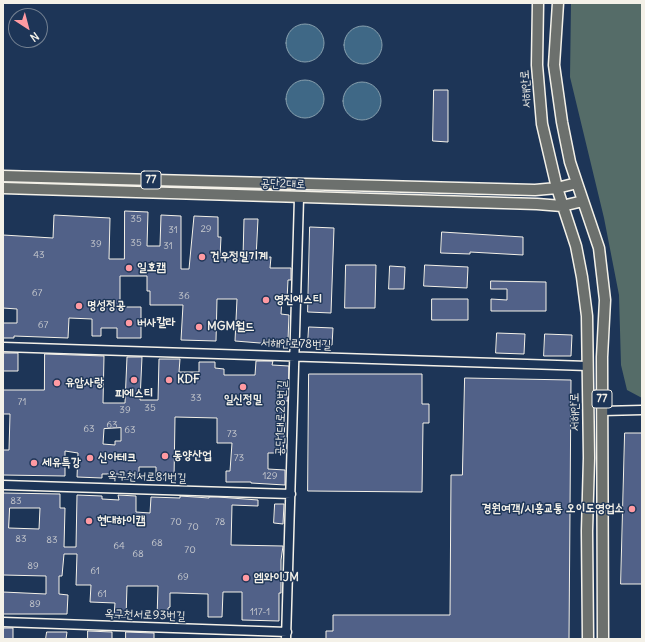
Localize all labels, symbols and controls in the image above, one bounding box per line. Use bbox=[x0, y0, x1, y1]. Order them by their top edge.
north arrow bbox=[8, 8, 48, 48]
text: N bbox=[27, 29, 42, 45]
street label: 서해안로 bbox=[517, 69, 535, 109]
road number: 77 bbox=[141, 171, 161, 189]
street label: 공단2대로 bbox=[260, 176, 306, 192]
house number: 35 bbox=[130, 213, 142, 225]
house number: 29 bbox=[200, 223, 212, 235]
house number: 31 bbox=[168, 224, 178, 236]
house number: 35 bbox=[130, 237, 142, 249]
house number: 39 bbox=[90, 238, 102, 250]
house number: 31 bbox=[163, 240, 173, 252]
house number: 43 bbox=[33, 249, 45, 261]
place label: 건우정밀기계 bbox=[210, 250, 268, 264]
marker: 건우정밀기계 bbox=[197, 252, 207, 262]
place label: 일호캠 bbox=[137, 261, 166, 275]
marker: 일호캠 bbox=[124, 263, 134, 273]
house number: 67 bbox=[32, 287, 42, 299]
house number: 36 bbox=[178, 290, 190, 302]
place label: 영진에스티 bbox=[274, 293, 322, 307]
marker: 영진에스티 bbox=[261, 295, 271, 305]
place label: 명성정공 bbox=[87, 299, 126, 313]
marker: 명성정공 bbox=[74, 301, 84, 311]
place label: 버사칼라 bbox=[137, 316, 176, 330]
marker: 버사칼라 bbox=[124, 318, 134, 328]
house number: 67 bbox=[38, 319, 48, 331]
place label: MGM월드 bbox=[207, 320, 254, 334]
marker: MGM월드 bbox=[194, 322, 204, 332]
street label: 서해안로78번길 bbox=[260, 336, 332, 352]
place label: KDF bbox=[177, 373, 200, 387]
marker: 피에스티 bbox=[129, 375, 139, 385]
marker: KDF bbox=[164, 375, 174, 385]
place label: 유압사랑 bbox=[65, 376, 104, 390]
marker: 유압사랑 bbox=[52, 378, 62, 388]
street label: 공단1대로28번길 bbox=[272, 380, 290, 456]
marker: 일신정밀 bbox=[238, 382, 248, 392]
place label: 피에스티 bbox=[115, 387, 153, 401]
road number: 77 bbox=[592, 390, 612, 408]
house number: 33 bbox=[190, 392, 202, 404]
place label: 일신정밀 bbox=[224, 393, 262, 407]
street label: 서해안로 bbox=[567, 393, 583, 431]
house number: 71 bbox=[18, 396, 26, 408]
house number: 35 bbox=[144, 402, 156, 414]
house number: 39 bbox=[119, 404, 131, 416]
house number: 63 bbox=[106, 419, 118, 431]
house number: 63 bbox=[83, 423, 95, 435]
house number: 63 bbox=[124, 424, 136, 436]
house number: 73 bbox=[227, 428, 237, 440]
place label: 동양산업 bbox=[173, 449, 212, 463]
place label: 신아테크 bbox=[98, 451, 137, 465]
marker: 동양산업 bbox=[160, 451, 170, 461]
house number: 73 bbox=[234, 452, 244, 464]
marker: 신아테크 bbox=[85, 453, 95, 463]
place label: 세유특강 bbox=[42, 456, 81, 470]
marker: 세유특강 bbox=[29, 458, 39, 468]
street label: 옥구천서로81번길 bbox=[107, 468, 187, 486]
house number: 129 bbox=[262, 470, 278, 482]
house number: 83 bbox=[10, 495, 22, 507]
place label: 경원여객/시흥교통 오이도영업소 bbox=[482, 502, 624, 516]
marker: 경원여객/시흥교통 오이도영업소 bbox=[627, 504, 637, 514]
place label: 현대하이캠 bbox=[97, 514, 145, 528]
marker: 현대하이캠 bbox=[84, 516, 94, 526]
house number: 70 bbox=[170, 516, 182, 528]
house number: 78 bbox=[215, 516, 225, 528]
house number: 70 bbox=[187, 521, 199, 533]
house number: 83 bbox=[15, 533, 27, 545]
house number: 83 bbox=[46, 534, 58, 546]
house number: 68 bbox=[151, 537, 163, 549]
house number: 64 bbox=[113, 540, 125, 552]
house number: 70 bbox=[184, 544, 196, 556]
house number: 68 bbox=[132, 548, 144, 560]
house number: 89 bbox=[27, 560, 39, 572]
house number: 61 bbox=[90, 565, 100, 577]
house number: 69 bbox=[177, 571, 189, 583]
place label: 엠와이JM bbox=[254, 571, 299, 585]
marker: 엠와이JM bbox=[241, 573, 251, 583]
house number: 61 bbox=[97, 588, 107, 600]
house number: 89 bbox=[29, 598, 41, 610]
street label: 옥구천서로93번길 bbox=[104, 606, 186, 624]
house number: 117-1 bbox=[250, 606, 270, 618]

